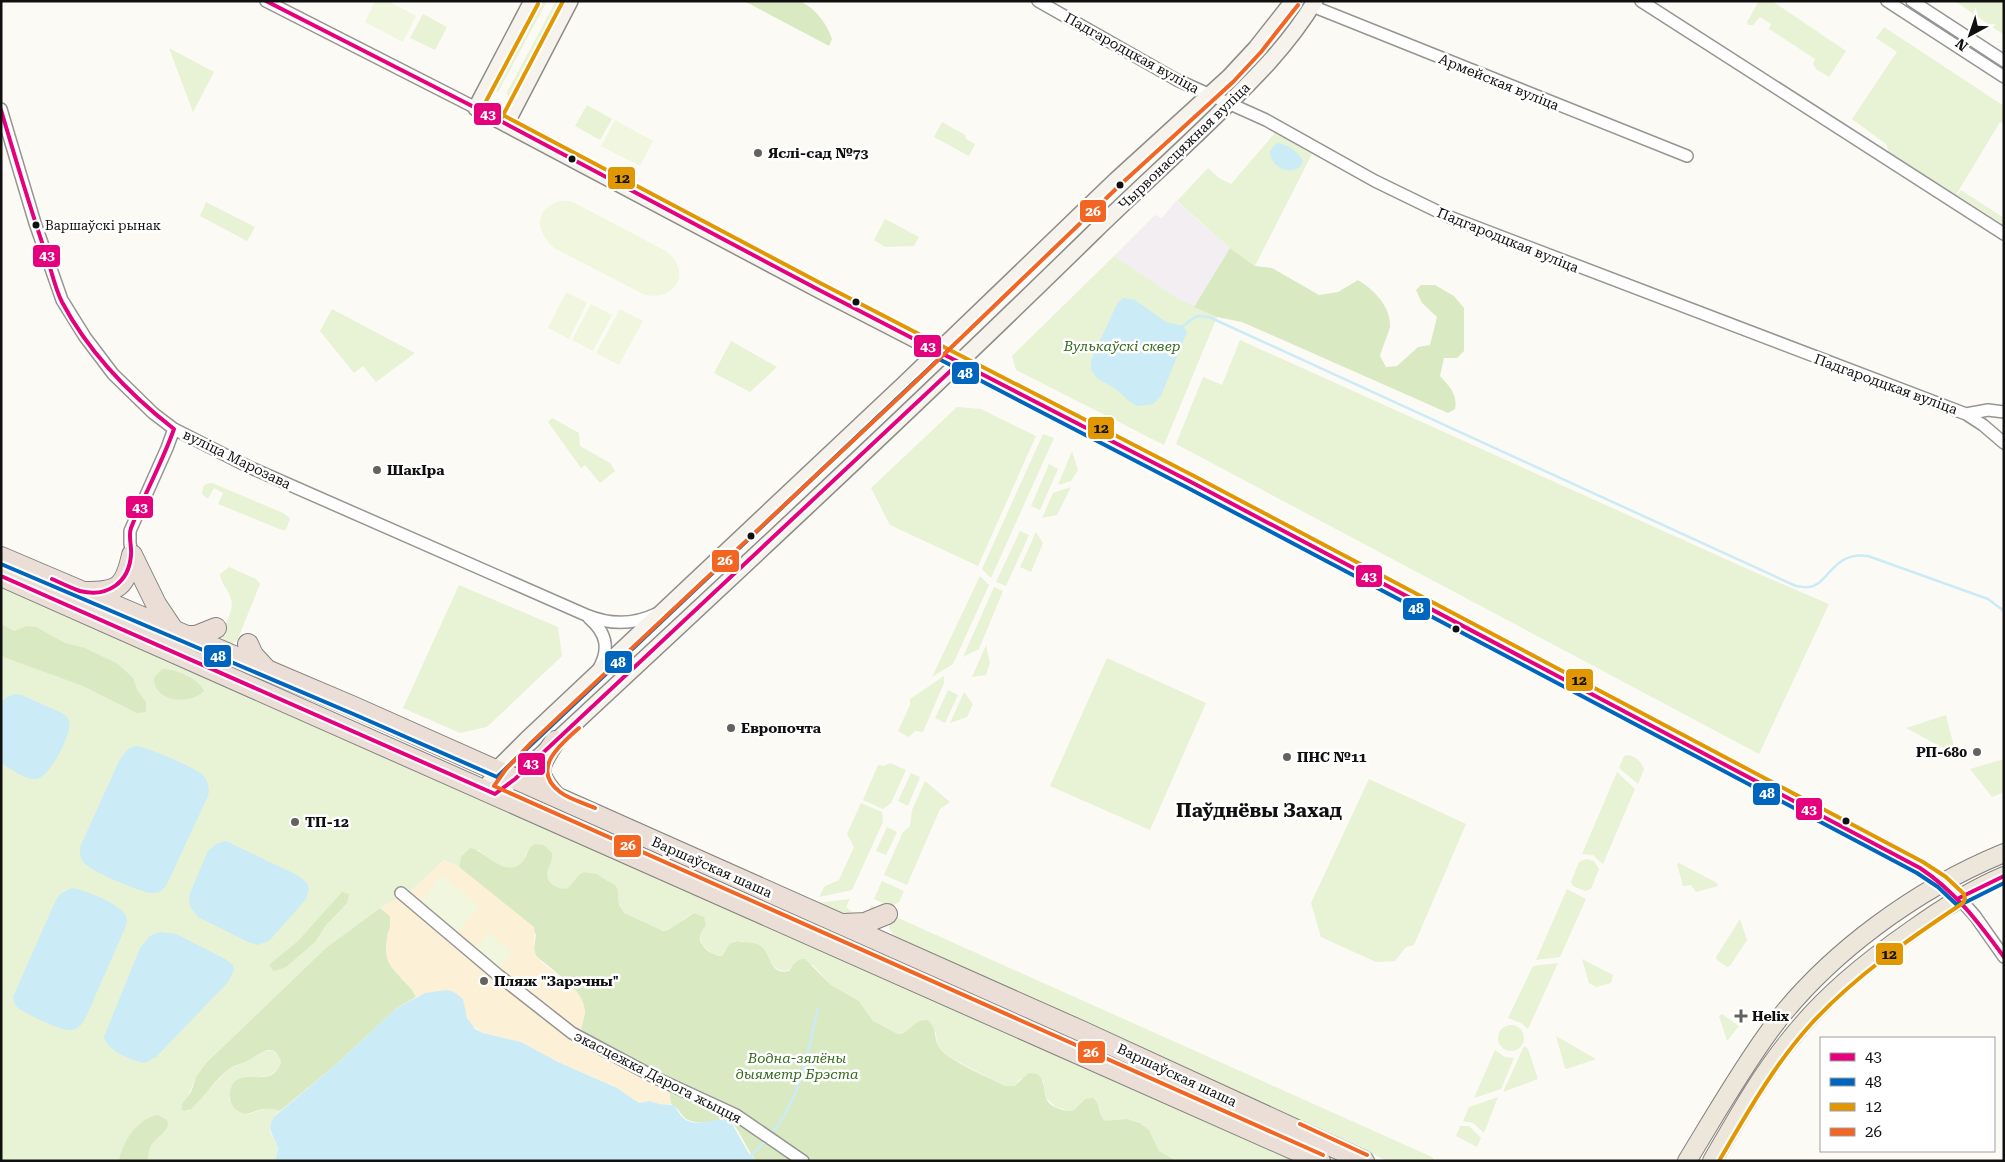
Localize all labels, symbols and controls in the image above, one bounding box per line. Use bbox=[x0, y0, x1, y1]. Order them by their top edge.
street label: Падгародцкая вуліца bbox=[1062, 9, 1202, 97]
north arrow bbox=[1945, 10, 1995, 60]
text: N bbox=[1952, 35, 1971, 55]
street label: Армейская вуліца bbox=[1437, 51, 1562, 114]
street label: Чырвонасцяжная вуліца bbox=[1115, 79, 1253, 213]
line badge: 43 bbox=[473, 102, 502, 126]
text: 43 bbox=[480, 106, 496, 122]
place label: Яслі-сад №73 bbox=[768, 145, 869, 161]
marker: Яслі-сад №73 bbox=[752, 147, 764, 159]
unlabelled marker bbox=[567, 154, 577, 164]
line badge: 12 bbox=[607, 166, 636, 190]
text: 12 bbox=[614, 170, 630, 186]
unlabelled marker bbox=[1115, 180, 1125, 190]
line badge: 26 bbox=[1079, 199, 1107, 223]
text: 26 bbox=[1085, 203, 1101, 219]
street label: Падгародцкая вуліца bbox=[1435, 204, 1581, 276]
place label: Варшаўскі рынак bbox=[45, 218, 161, 233]
marker: Варшаўскі рынак bbox=[31, 220, 41, 230]
line badge: 43 bbox=[32, 244, 61, 268]
text: 43 bbox=[39, 247, 55, 263]
unlabelled marker bbox=[851, 297, 861, 307]
line badge: 43 bbox=[913, 334, 942, 358]
text: 43 bbox=[920, 338, 936, 354]
park label: Вулькаўскі сквер bbox=[1063, 338, 1180, 354]
street label: Падгародцкая вуліца bbox=[1812, 351, 1960, 417]
line badge: 48 bbox=[951, 361, 980, 385]
text: 48 bbox=[957, 365, 973, 381]
line badge: 12 bbox=[1087, 416, 1115, 440]
text: 12 bbox=[1093, 420, 1109, 436]
street label: вуліца Марозава bbox=[180, 426, 294, 492]
place label: ШакІра bbox=[387, 462, 445, 478]
marker: ШакІра bbox=[371, 464, 383, 476]
line badge: 43 bbox=[125, 495, 154, 519]
text: 43 bbox=[132, 499, 148, 515]
unlabelled marker bbox=[746, 531, 756, 541]
line badge: 26 bbox=[711, 549, 740, 573]
text: 26 bbox=[717, 552, 733, 568]
line badge: 43 bbox=[1355, 564, 1383, 588]
text: 43 bbox=[1361, 568, 1377, 584]
line badge: 48 bbox=[1402, 597, 1431, 621]
text: 48 bbox=[1408, 600, 1424, 616]
unlabelled marker bbox=[1451, 624, 1461, 634]
line badge: 48 bbox=[203, 644, 232, 668]
text: 48 bbox=[210, 648, 226, 664]
line badge: 48 bbox=[604, 650, 633, 674]
text: 48 bbox=[610, 654, 626, 670]
line badge: 12 bbox=[1565, 668, 1594, 692]
text: 12 bbox=[1571, 672, 1587, 688]
place label: Европочта bbox=[741, 720, 822, 736]
marker: Европочта bbox=[725, 722, 737, 734]
place label: РП-680 bbox=[1916, 744, 1967, 760]
marker: РП-680 bbox=[1971, 746, 1983, 758]
place label: ПНС №11 bbox=[1297, 749, 1367, 765]
marker: ПНС №11 bbox=[1281, 751, 1293, 763]
line badge: 43 bbox=[517, 752, 546, 776]
text: 43 bbox=[523, 755, 539, 771]
line badge: 48 bbox=[1752, 782, 1781, 806]
text: 48 bbox=[1759, 785, 1775, 801]
line badge: 43 bbox=[1795, 797, 1823, 821]
district label: Паўднёвы Захад bbox=[1176, 799, 1342, 822]
text: 43 bbox=[1801, 801, 1817, 817]
place label: ТП-12 bbox=[305, 814, 349, 830]
marker: ТП-12 bbox=[289, 816, 301, 828]
unlabelled marker bbox=[1841, 816, 1851, 826]
street label: Варшаўская шаша bbox=[649, 833, 775, 901]
line badge: 26 bbox=[613, 834, 642, 858]
text: 26 bbox=[620, 837, 636, 853]
line badge: 12 bbox=[1875, 942, 1904, 966]
text: 12 bbox=[1881, 946, 1897, 962]
place label: Пляж "Зарэчны" bbox=[494, 973, 619, 989]
marker: Пляж "Зарэчны" bbox=[478, 975, 490, 987]
place label: Helix bbox=[1752, 1008, 1790, 1024]
marker: Helix bbox=[1734, 1009, 1748, 1023]
street label: экасцежка Дарога жыцця bbox=[572, 1028, 744, 1126]
legend bbox=[1820, 1037, 1995, 1152]
line badge: 26 bbox=[1077, 1040, 1106, 1064]
street label: Варшаўская шаша bbox=[1115, 1040, 1240, 1110]
text: 26 bbox=[1083, 1044, 1099, 1060]
text: 43 bbox=[1865, 1048, 1882, 1066]
park label: Водна-зялёны дыяметр Брэста bbox=[736, 1050, 858, 1082]
text: 48 bbox=[1865, 1073, 1882, 1091]
text: 12 bbox=[1865, 1098, 1882, 1116]
text: 26 bbox=[1865, 1123, 1882, 1141]

